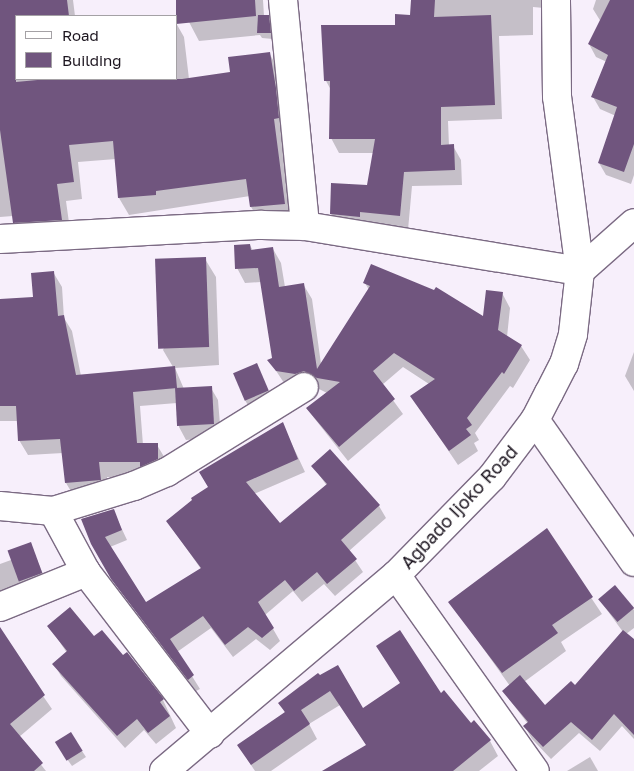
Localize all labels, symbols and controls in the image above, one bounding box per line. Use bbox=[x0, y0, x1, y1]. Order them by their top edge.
legend bbox=[15, 15, 178, 80]
text: Road bbox=[62, 26, 99, 44]
text: Building bbox=[62, 51, 122, 69]
street label: Agbado Ijoko Road bbox=[396, 441, 522, 573]

